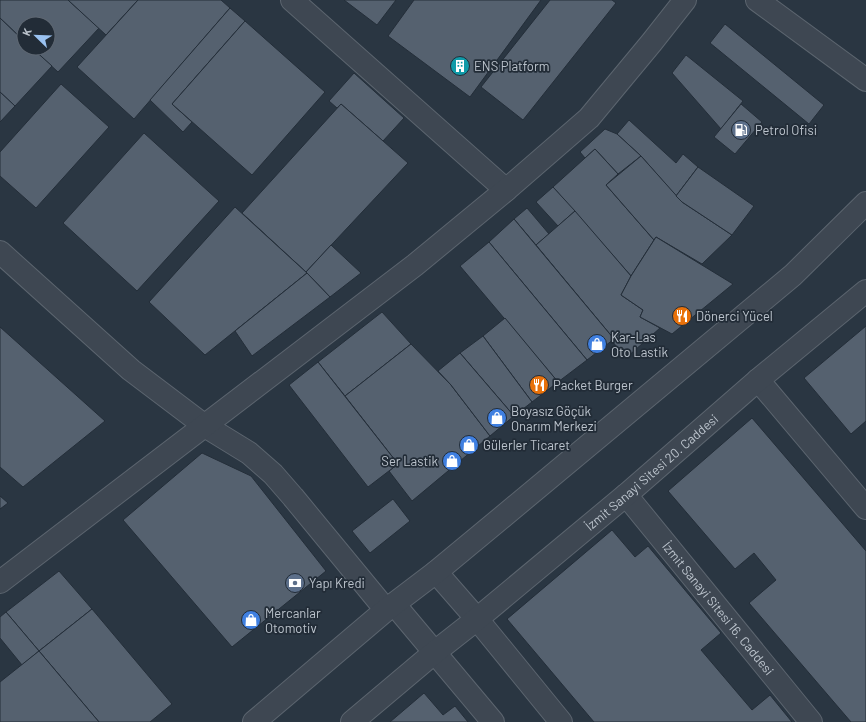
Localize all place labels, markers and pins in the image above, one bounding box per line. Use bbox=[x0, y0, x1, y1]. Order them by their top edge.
building icon: ENS Platform bbox=[449, 55, 471, 77]
place label: ENS Platform bbox=[474, 58, 549, 74]
fuel station icon: Petrol Ofisi bbox=[730, 119, 752, 141]
place label: Petrol Ofisi bbox=[755, 122, 817, 138]
restaurant icon: Dönerci Yücel bbox=[671, 305, 693, 327]
place label: Dönerci Yücel bbox=[696, 308, 773, 324]
place label: Kar-Las Oto Lastik bbox=[611, 329, 669, 360]
shop icon: Kar-Las Oto Lastik bbox=[586, 333, 608, 355]
restaurant icon: Packet Burger bbox=[528, 374, 550, 396]
place label: Packet Burger bbox=[553, 377, 633, 393]
place label: Boyasız Göçük Onarım Merkezi bbox=[511, 403, 597, 434]
shop icon: Boyasız Göçük Onarım Merkezi bbox=[486, 407, 508, 429]
shop icon: Gülerler Ticaret bbox=[458, 434, 480, 456]
place label: Gülerler Ticaret bbox=[483, 437, 570, 453]
shop icon: Ser Lastik bbox=[441, 450, 463, 472]
place label: Ser Lastik bbox=[381, 453, 438, 469]
bank icon: Yapı Kredi bbox=[284, 572, 306, 594]
place label: Yapı Kredi bbox=[309, 575, 365, 591]
place label: Mercanlar Otomotiv bbox=[265, 605, 321, 636]
shop icon: Mercanlar Otomotiv bbox=[240, 609, 262, 631]

